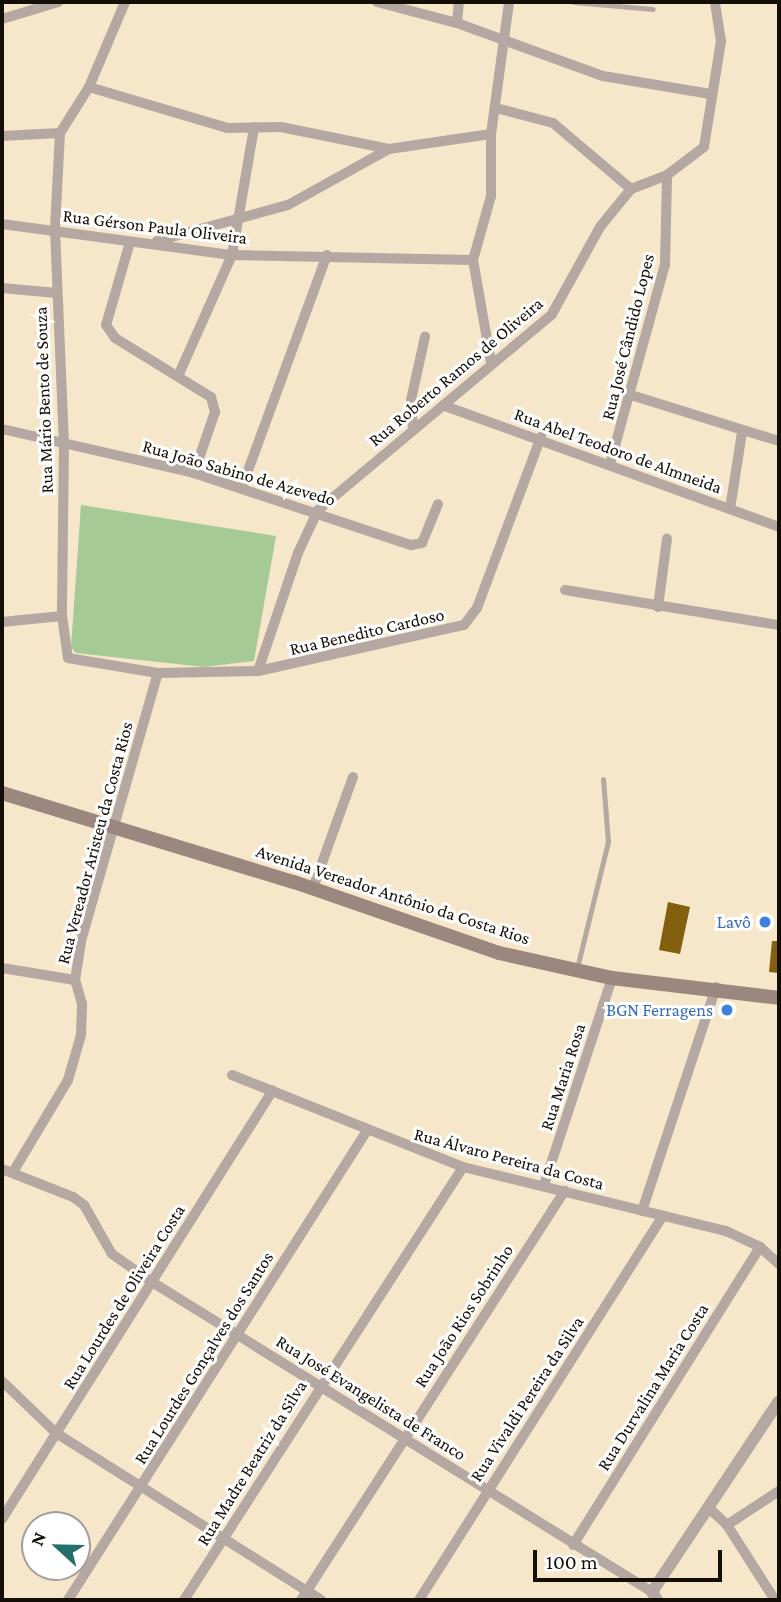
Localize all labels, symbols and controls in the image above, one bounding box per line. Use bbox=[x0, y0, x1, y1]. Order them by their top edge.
street label: Rua Gérson Paula Oliveira bbox=[62, 205, 248, 249]
street label: Rua José Cândido Lopes bbox=[597, 252, 659, 422]
street label: Rua Roberto Ramos de Oliveira bbox=[364, 293, 548, 451]
street label: Rua Mário Bento de Souza bbox=[30, 306, 58, 494]
street label: Rua Abel Teodoro de Almneida bbox=[511, 403, 725, 499]
street label: Rua João Sabino de Azevedo bbox=[140, 435, 338, 511]
street label: Rua Benedito Cardoso bbox=[288, 604, 446, 660]
street label: Rua Vereador Aristeu da Costa Rios bbox=[52, 720, 138, 966]
street label: Avenida Vereador Antônio da Costa Rios bbox=[253, 840, 533, 950]
place label: Lavô bbox=[717, 911, 751, 933]
marker: Lavô bbox=[757, 914, 773, 930]
place label: BGN Ferragens bbox=[606, 999, 713, 1021]
marker: BGN Ferragens bbox=[719, 1002, 735, 1018]
street label: Rua Maria Rosa bbox=[536, 1021, 590, 1133]
street label: Rua Álvaro Pereira da Costa bbox=[412, 1123, 606, 1195]
street label: Rua Lourdes de Oliveira Costa bbox=[58, 1201, 190, 1393]
street label: Rua João Rios Sobrinho bbox=[410, 1241, 518, 1391]
street label: Rua Lourdes Gonçalves dos Santos bbox=[130, 1248, 278, 1468]
street label: Rua Durvalina Maria Costa bbox=[593, 1299, 713, 1475]
street label: Rua Vivaldi Pereira da Silva bbox=[465, 1312, 589, 1486]
street label: Rua José Evangelista de Franco bbox=[272, 1331, 470, 1465]
street label: Rua Madre Beatriz da Silva bbox=[192, 1376, 312, 1550]
north arrow bbox=[21, 1511, 91, 1581]
text: N bbox=[26, 1529, 50, 1549]
scale bar bbox=[536, 1536, 725, 1580]
text: 100 m bbox=[546, 1550, 598, 1574]

